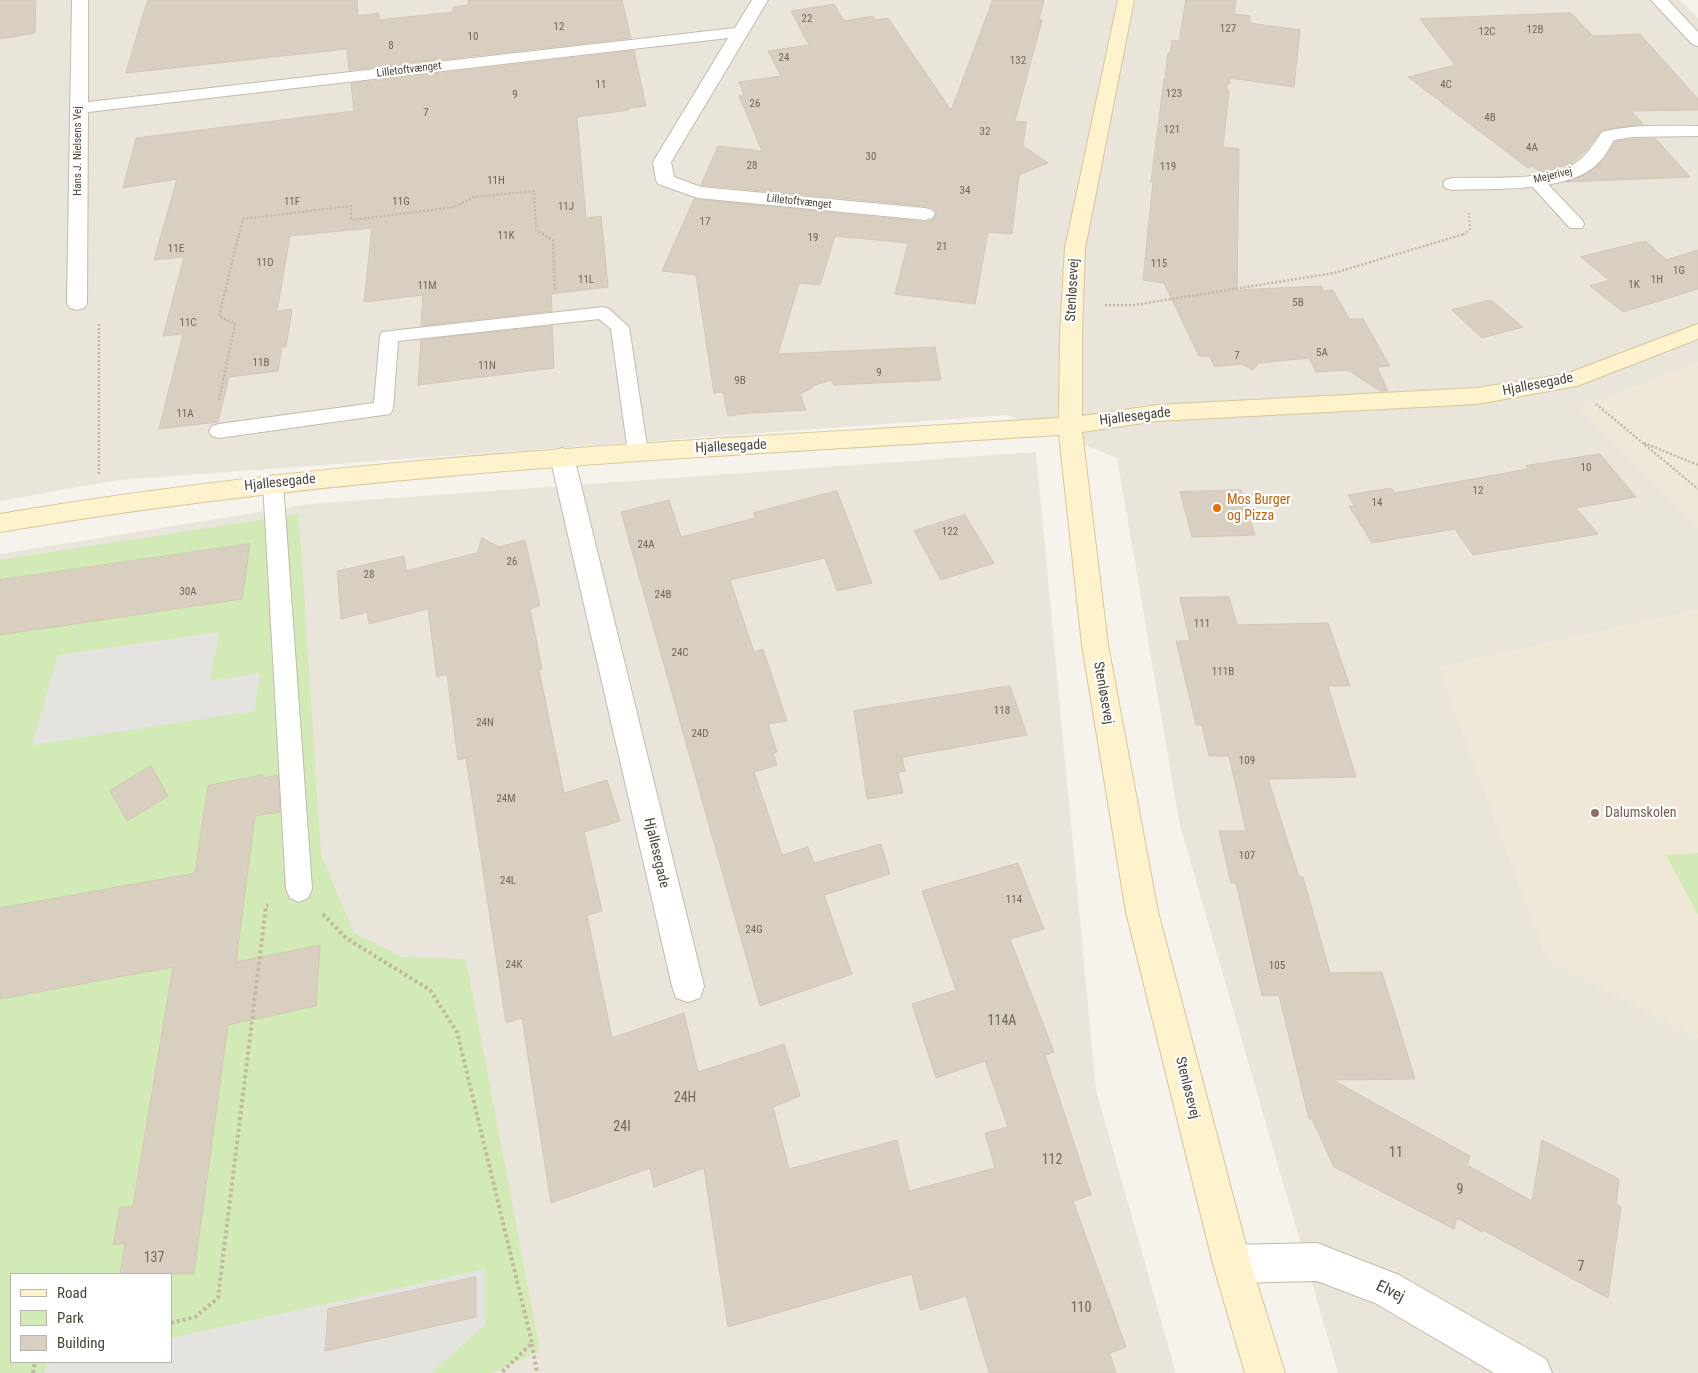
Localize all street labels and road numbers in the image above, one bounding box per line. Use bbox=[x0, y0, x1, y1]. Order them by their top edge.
street label: Lilletoftvænget bbox=[376, 59, 442, 81]
street label: Hans J. Nielsens Vej bbox=[71, 106, 85, 196]
street label: Mejerivej bbox=[1532, 165, 1574, 187]
street label: Lilletoftvænget bbox=[766, 192, 832, 212]
street label: Stenløsevej bbox=[1063, 258, 1083, 322]
street label: Hjallesegade bbox=[1501, 370, 1575, 400]
street label: Hjallesegade bbox=[1098, 404, 1172, 430]
street label: Hjallesegade bbox=[695, 437, 767, 457]
street label: Hjallesegade bbox=[244, 471, 316, 495]
street label: Stenløsevej bbox=[1089, 660, 1117, 726]
street label: Hjallesegade bbox=[640, 816, 672, 890]
street label: Stenløsevej bbox=[1171, 1055, 1203, 1121]
street label: Elvej bbox=[1373, 1277, 1407, 1307]

